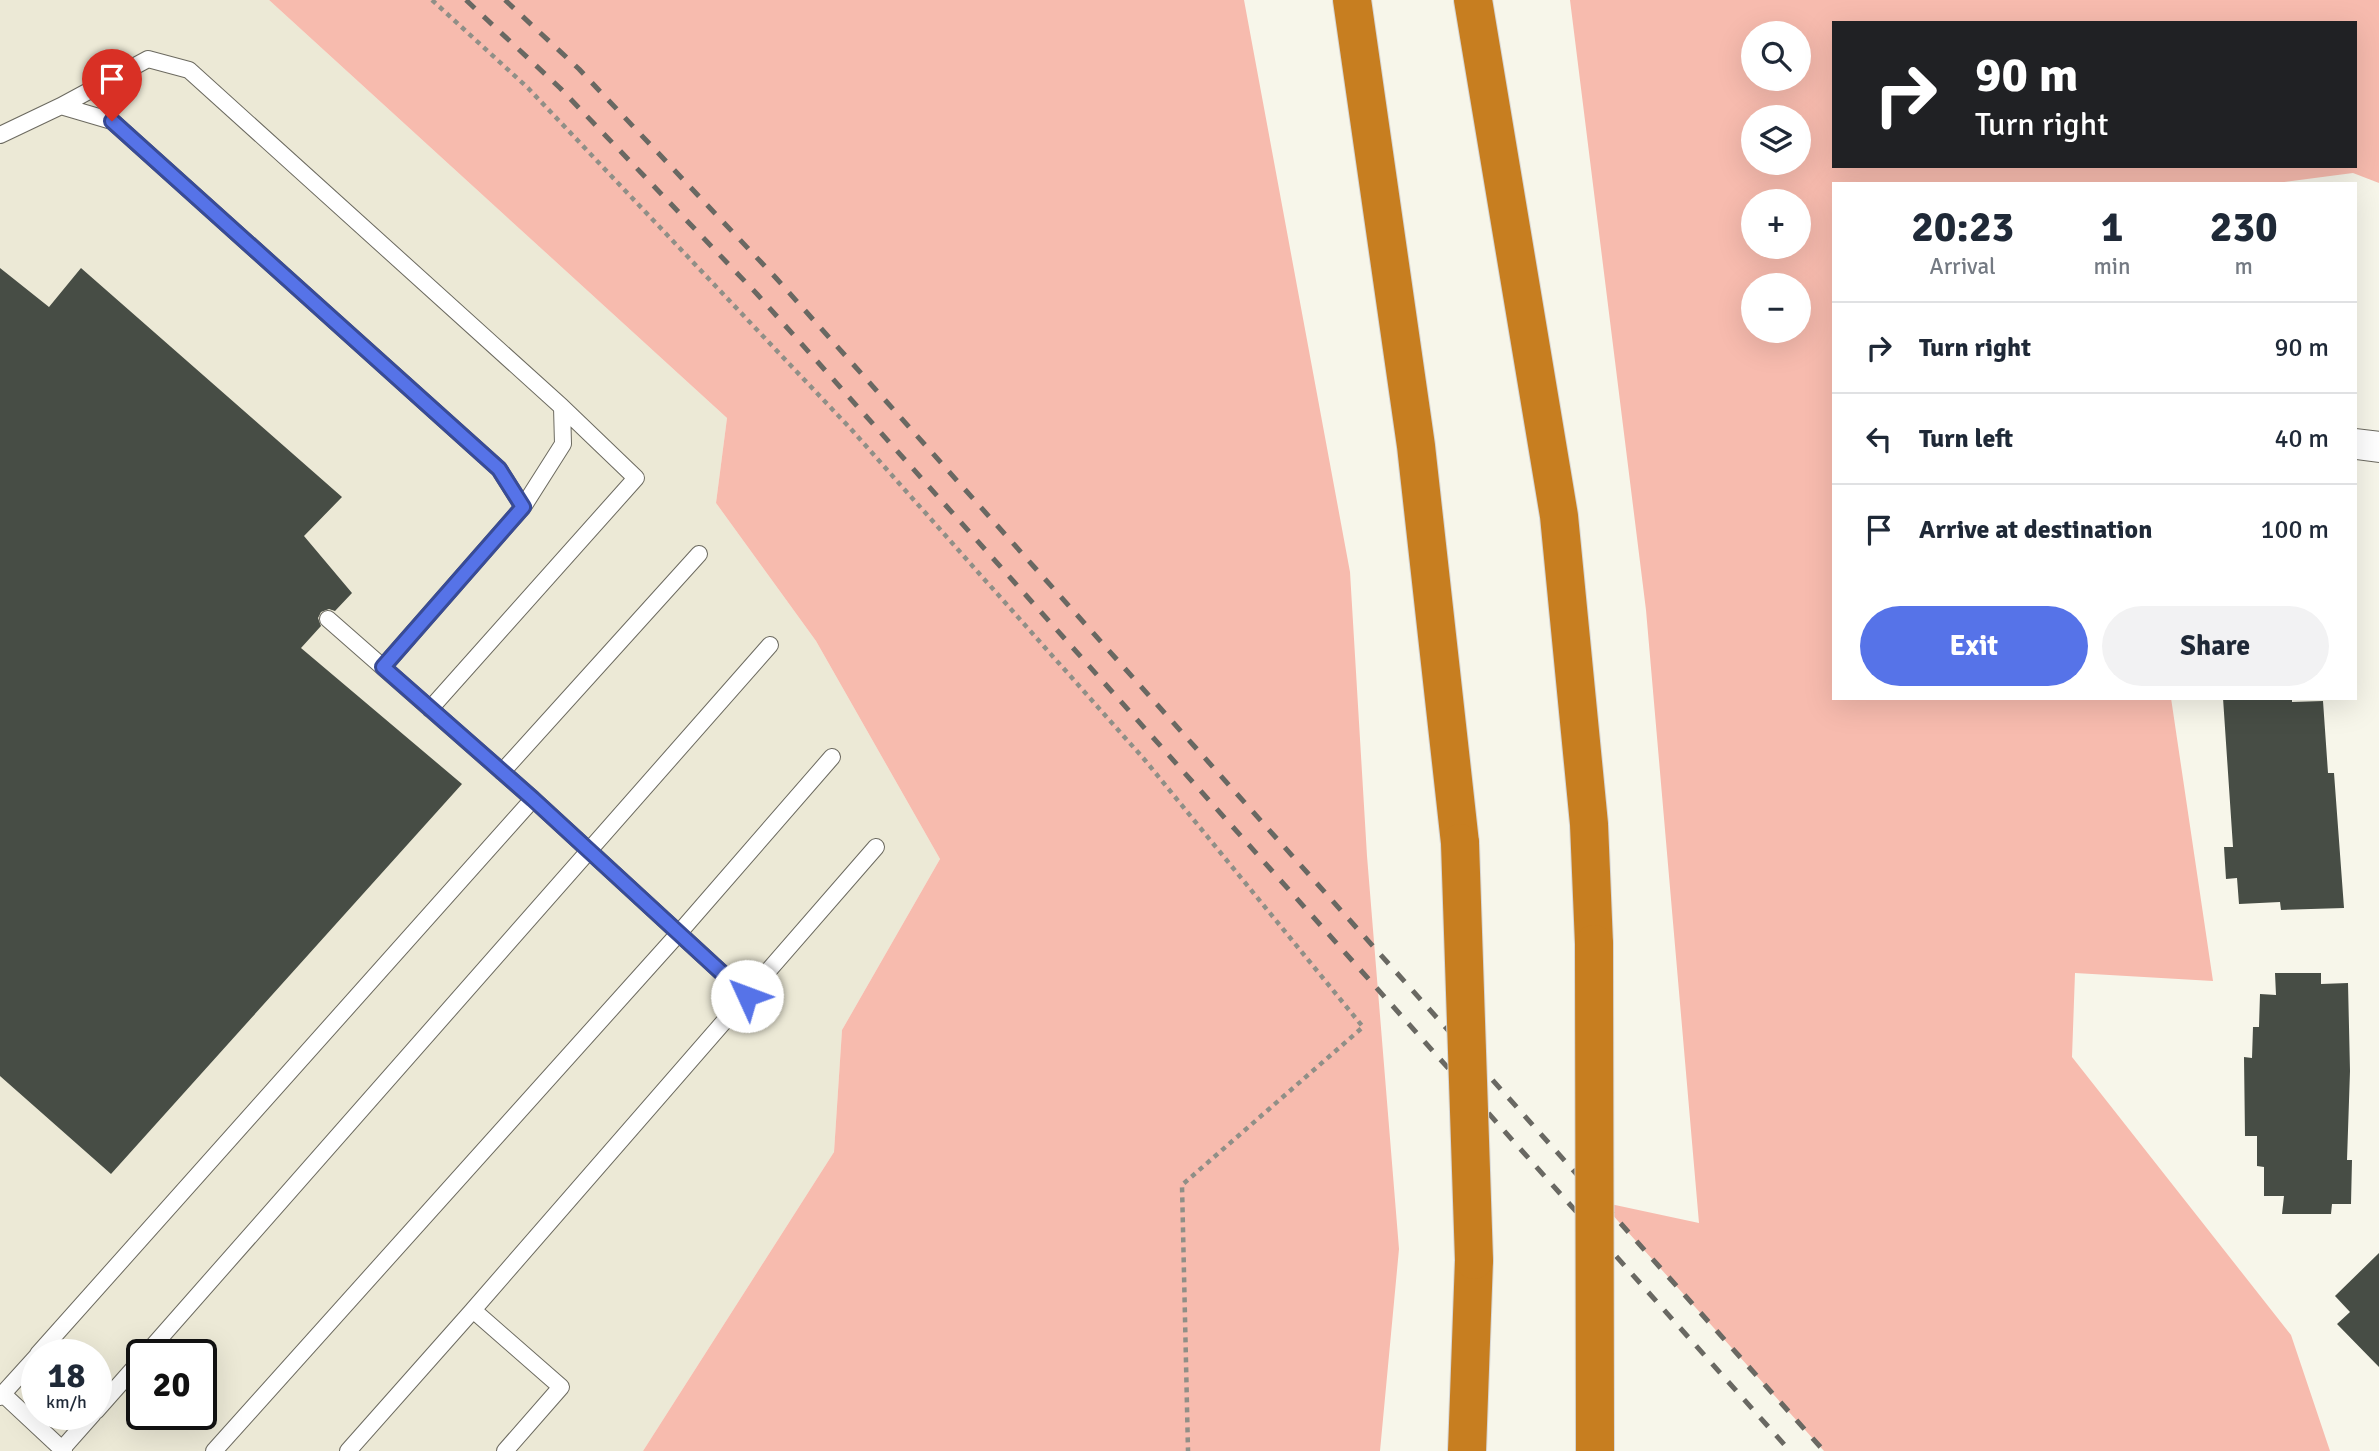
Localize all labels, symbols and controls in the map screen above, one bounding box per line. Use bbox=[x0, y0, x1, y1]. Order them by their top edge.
map controls bbox=[1741, 21, 1811, 343]
button: search bbox=[1741, 21, 1811, 91]
text: 90 m bbox=[1975, 45, 2078, 105]
pin bbox=[82, 49, 142, 121]
icon: right bbox=[1860, 49, 1951, 140]
icon: arrive bbox=[93, 60, 131, 98]
button: layers bbox=[1741, 105, 1811, 175]
text: Turn right bbox=[1975, 105, 2108, 144]
button: + bbox=[1741, 189, 1811, 259]
text: 20:23 bbox=[1911, 202, 2014, 253]
text: 1 bbox=[2101, 202, 2123, 253]
text: 230 bbox=[2210, 202, 2278, 253]
text: Arrival bbox=[1930, 252, 1996, 281]
text: min bbox=[2093, 252, 2131, 281]
text: m bbox=[2235, 252, 2253, 281]
button: − bbox=[1741, 273, 1811, 343]
icon: right bbox=[1860, 329, 1898, 367]
text: Turn right bbox=[1919, 332, 2031, 364]
text: 90 m bbox=[2274, 332, 2329, 364]
icon: left bbox=[1860, 420, 1898, 458]
text: Turn left bbox=[1919, 423, 2013, 455]
text: 40 m bbox=[2274, 423, 2329, 455]
icon: arrive bbox=[1860, 511, 1898, 549]
text: Arrive at destination bbox=[1919, 514, 2152, 546]
text: 100 m bbox=[2260, 514, 2329, 546]
button: Exit bbox=[1860, 606, 2088, 686]
button: Share bbox=[2102, 606, 2329, 686]
position arrow bbox=[710, 959, 784, 1033]
speed limit sign: 20 bbox=[126, 1339, 217, 1430]
text: 18 bbox=[48, 1354, 85, 1397]
text: km/h bbox=[46, 1391, 87, 1413]

